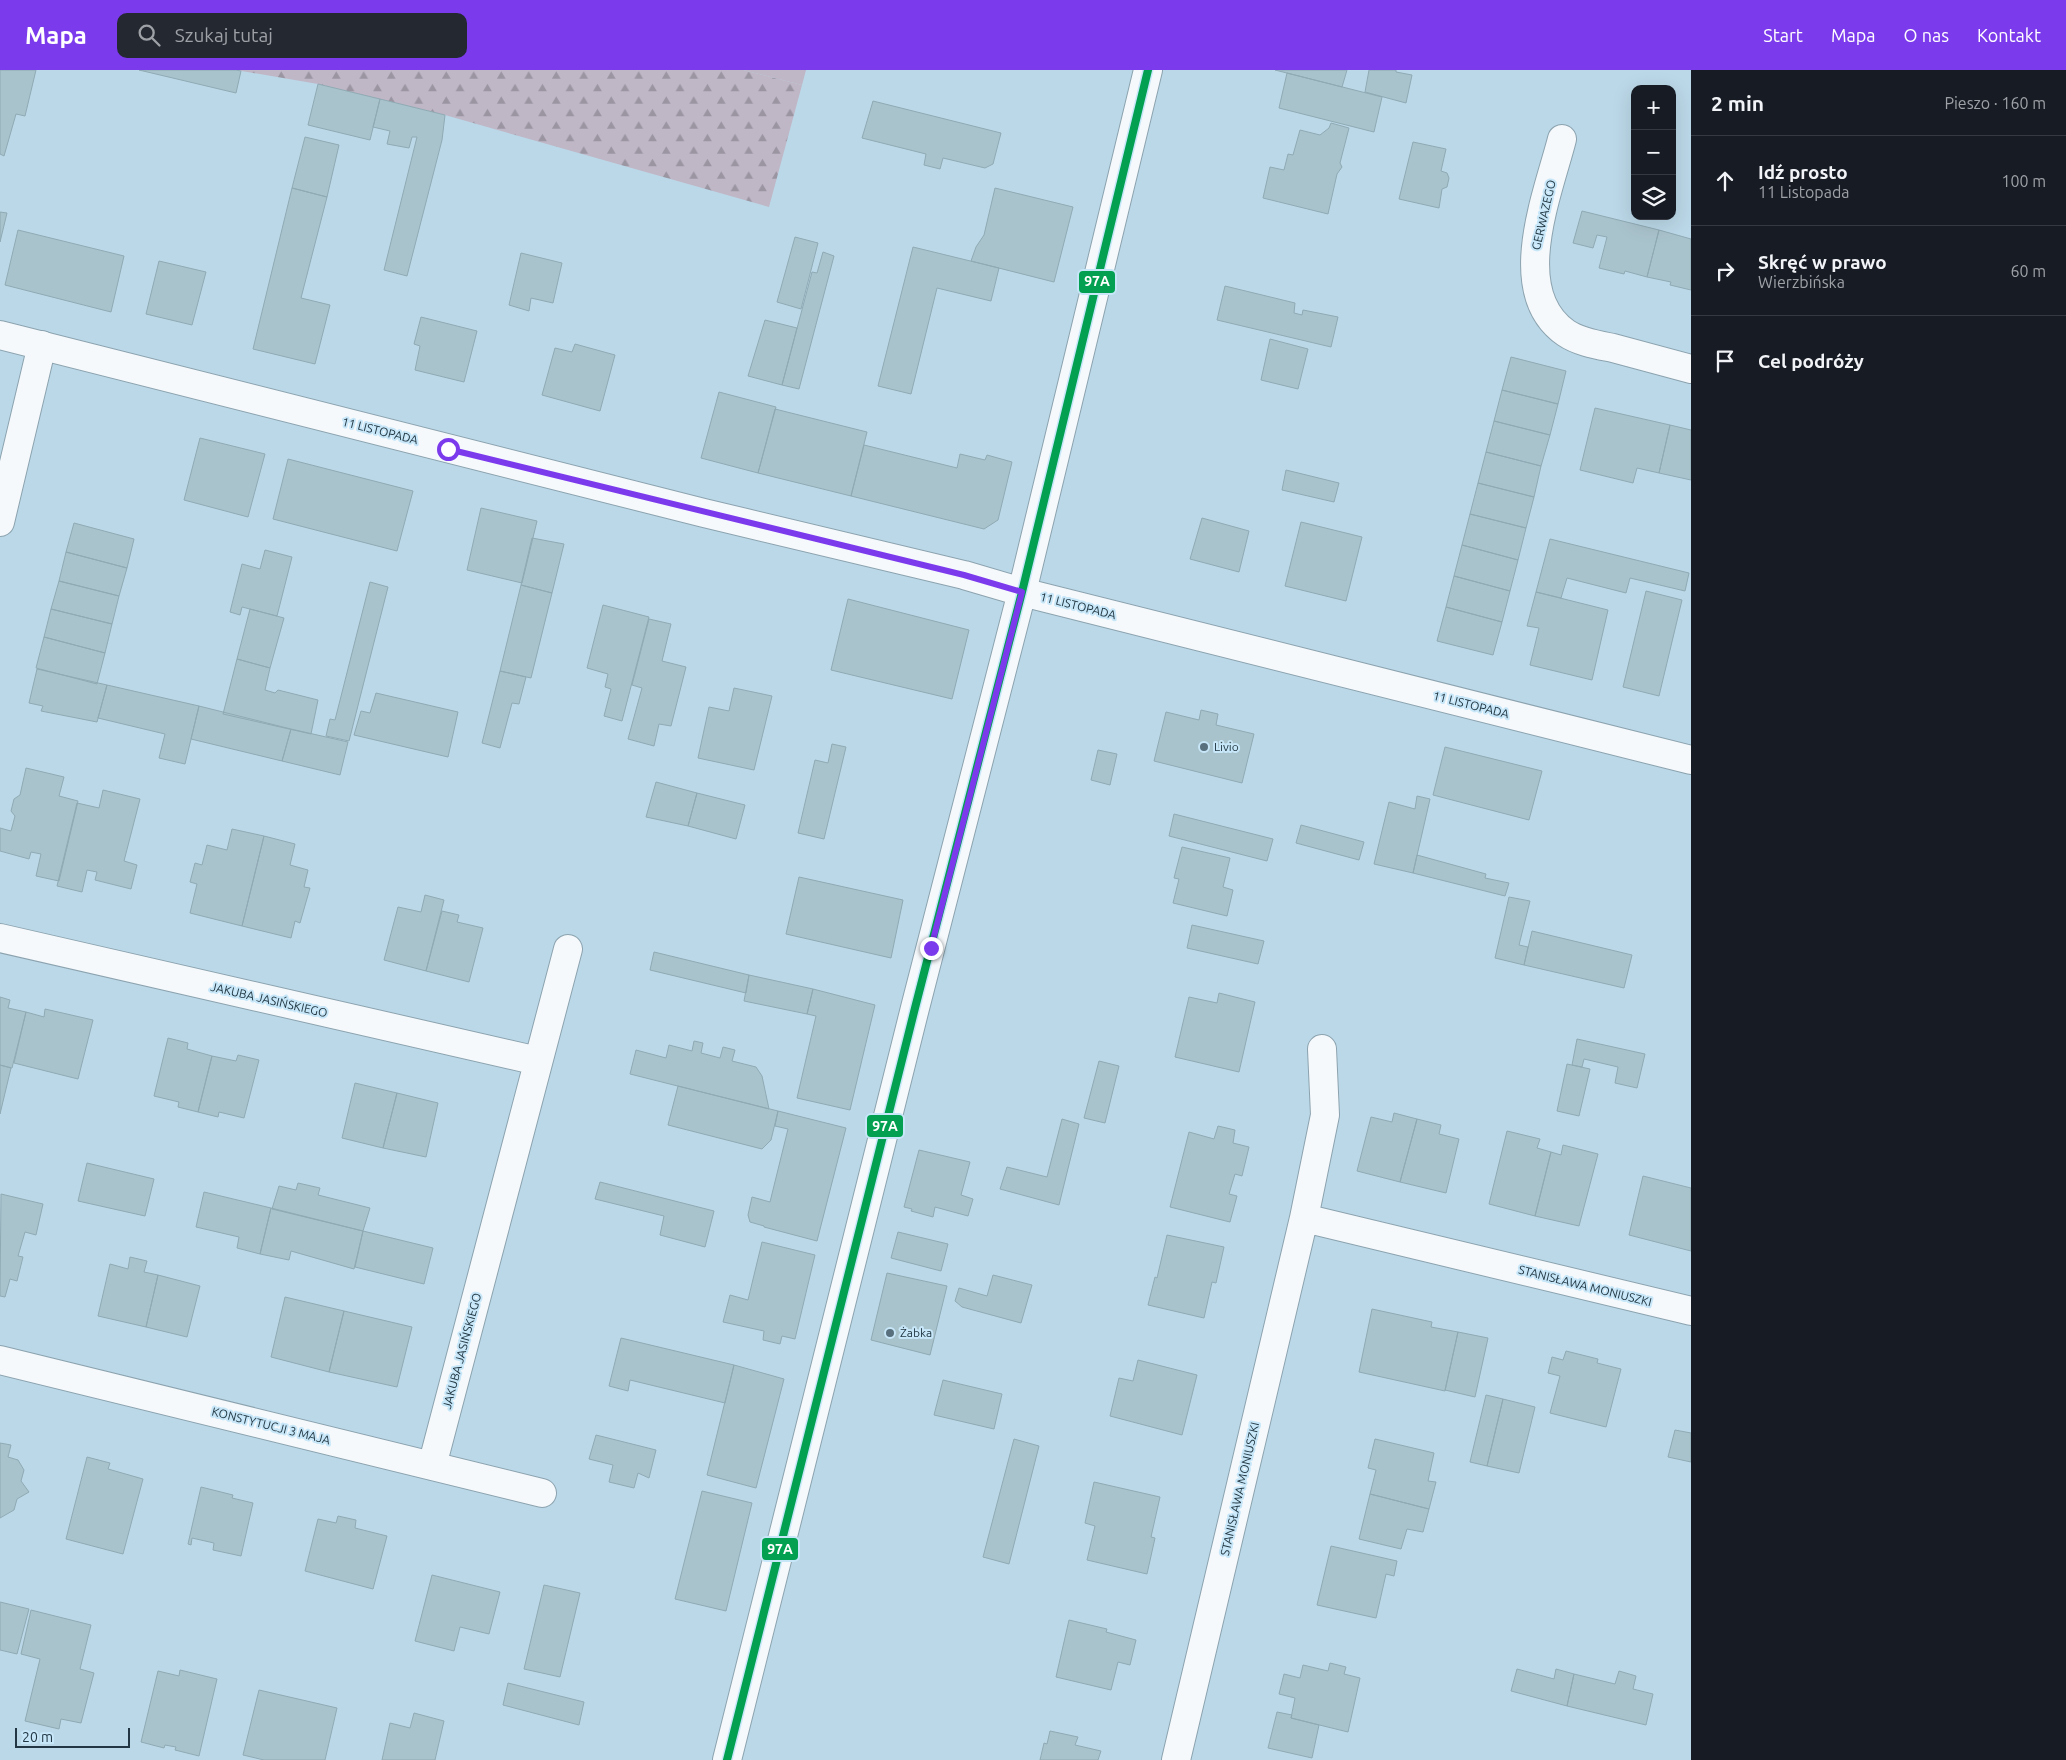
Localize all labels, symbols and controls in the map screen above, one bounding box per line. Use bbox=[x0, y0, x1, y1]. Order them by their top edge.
search box bbox=[117, 13, 467, 58]
icon: search bbox=[135, 21, 163, 49]
text: Mapa bbox=[25, 22, 87, 49]
text: Szukaj tutaj bbox=[175, 24, 273, 46]
text: Start bbox=[1763, 25, 1803, 45]
text: Mapa bbox=[1831, 25, 1876, 45]
text: O nas bbox=[1904, 25, 1949, 45]
text: Kontakt bbox=[1977, 25, 2041, 45]
map controls bbox=[1631, 85, 1676, 220]
button: + bbox=[1631, 85, 1676, 130]
text: 2 min bbox=[1711, 91, 1764, 115]
text: Pieszo · 160 m bbox=[1944, 94, 2046, 112]
button: − bbox=[1631, 130, 1676, 175]
text: Idź prosto bbox=[1758, 161, 1848, 183]
icon: ahead bbox=[1711, 167, 1739, 195]
text: 100 m bbox=[2001, 172, 2046, 190]
button: layers bbox=[1631, 175, 1676, 220]
street label: GERWAZEGO bbox=[1529, 178, 1558, 251]
text: 11 Listopada bbox=[1758, 183, 1849, 201]
text: Skręć w prawo bbox=[1758, 251, 1887, 273]
icon: right bbox=[1711, 257, 1739, 285]
text: 60 m bbox=[2010, 262, 2046, 280]
line badge: 97A bbox=[1078, 270, 1116, 294]
text: 97A bbox=[1084, 273, 1110, 289]
text: Wierzbińska bbox=[1758, 273, 1845, 291]
icon: arrive bbox=[1711, 347, 1739, 375]
text: Cel podróży bbox=[1758, 350, 1864, 372]
street label: 11 LISTOPADA bbox=[341, 415, 420, 446]
route start bbox=[437, 438, 460, 461]
street label: 11 LISTOPADA bbox=[1039, 590, 1118, 621]
street label: 11 LISTOPADA bbox=[1432, 689, 1511, 720]
place label: Livio bbox=[1214, 740, 1239, 753]
marker: Livio bbox=[1198, 741, 1210, 753]
route end bbox=[920, 937, 943, 960]
street label: JAKUBA JASIŃSKIEGO bbox=[209, 980, 329, 1019]
line badge: 97A bbox=[866, 1114, 904, 1138]
text: 97A bbox=[872, 1118, 898, 1134]
street label: STANISŁAWA MONIUSZKI bbox=[1517, 1263, 1653, 1308]
street label: JAKUBA JASIŃSKIEGO bbox=[440, 1291, 483, 1410]
place label: Żabka bbox=[900, 1326, 932, 1339]
marker: Żabka bbox=[884, 1327, 896, 1339]
street label: KONSTYTUCJI 3 MAJA bbox=[211, 1405, 332, 1447]
street label: STANISŁAWA MONIUSZKI bbox=[1218, 1421, 1261, 1557]
line badge: 97A bbox=[761, 1537, 799, 1561]
text: 97A bbox=[767, 1541, 793, 1557]
scale bar bbox=[15, 1725, 130, 1748]
text: 20 m bbox=[22, 1729, 53, 1745]

